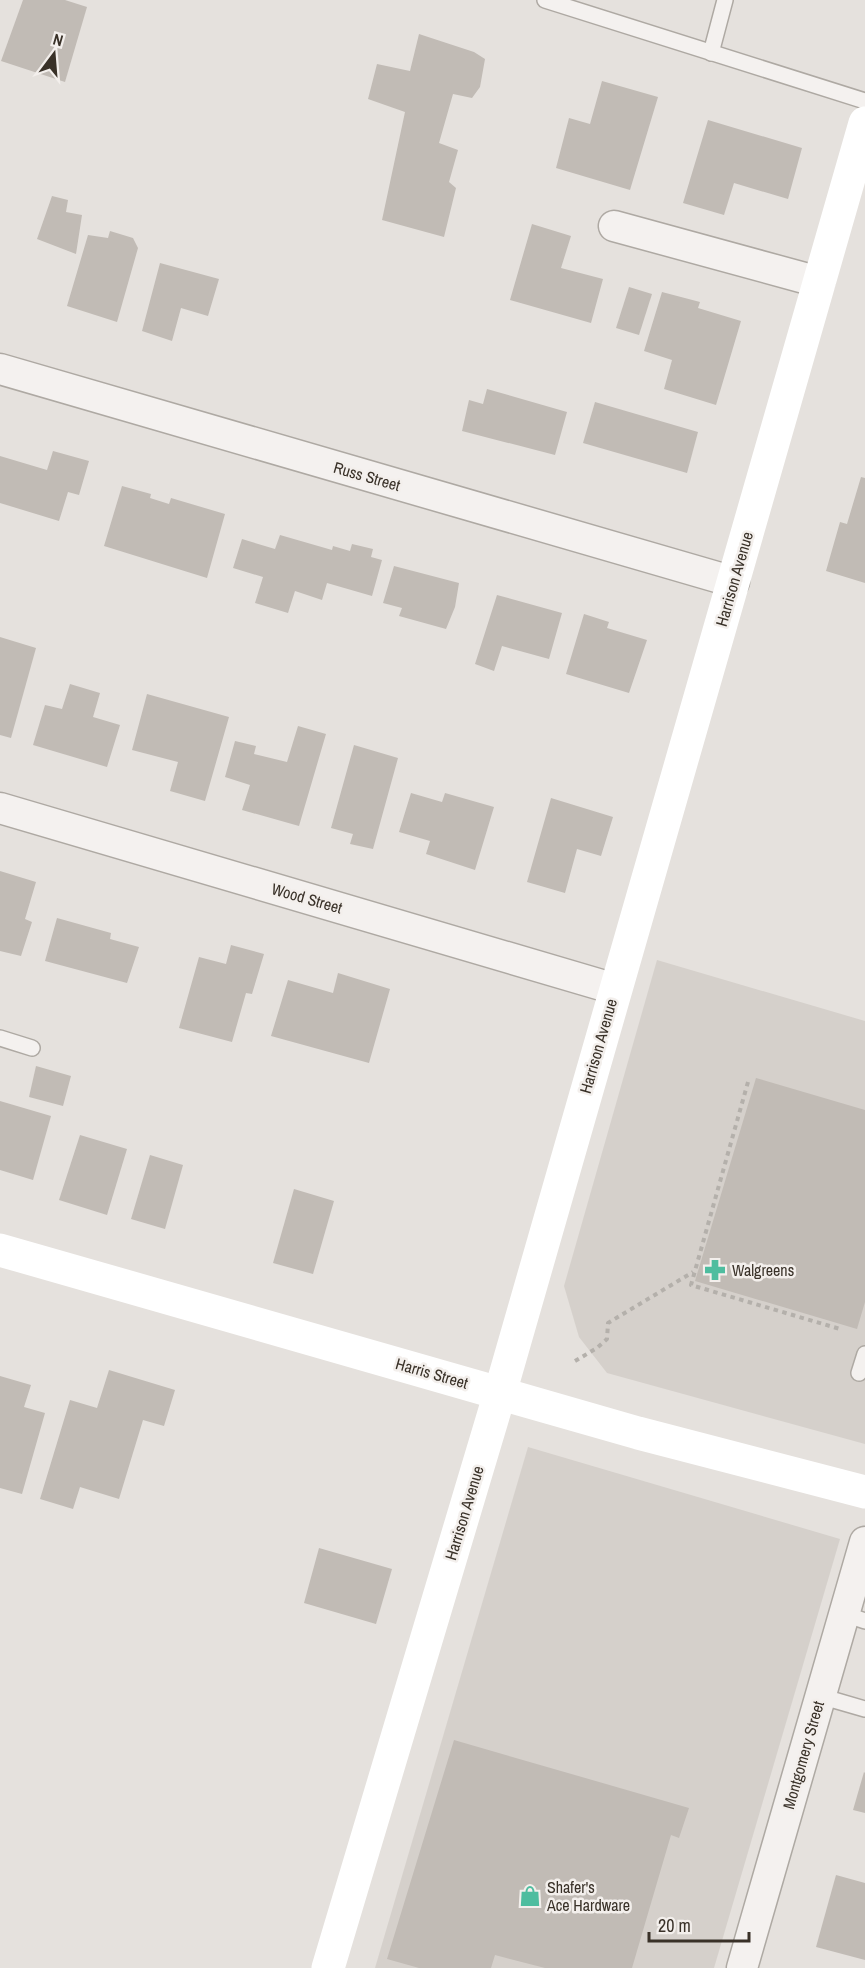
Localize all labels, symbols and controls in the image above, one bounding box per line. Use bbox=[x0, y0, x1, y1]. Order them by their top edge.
north arrow bbox=[24, 24, 84, 84]
text: N bbox=[51, 28, 66, 51]
street label: Russ Street bbox=[331, 456, 403, 496]
street label: Harrison Avenue bbox=[710, 529, 758, 629]
street label: Wood Street bbox=[269, 877, 345, 919]
street label: Harrison Avenue bbox=[574, 996, 622, 1096]
pharmacy icon: Walgreens bbox=[703, 1258, 727, 1282]
place label: Walgreens bbox=[732, 1259, 794, 1281]
street label: Harris Street bbox=[393, 1352, 471, 1394]
street label: Harrison Avenue bbox=[439, 1463, 489, 1563]
street label: Montgomery Street bbox=[777, 1698, 829, 1812]
place label: Shafer's Ace Hardware bbox=[546, 1876, 630, 1916]
shop icon: Shafer's Ace Hardware bbox=[518, 1884, 542, 1908]
scale bar bbox=[649, 1905, 750, 1943]
text: 20 m bbox=[658, 1913, 691, 1938]

